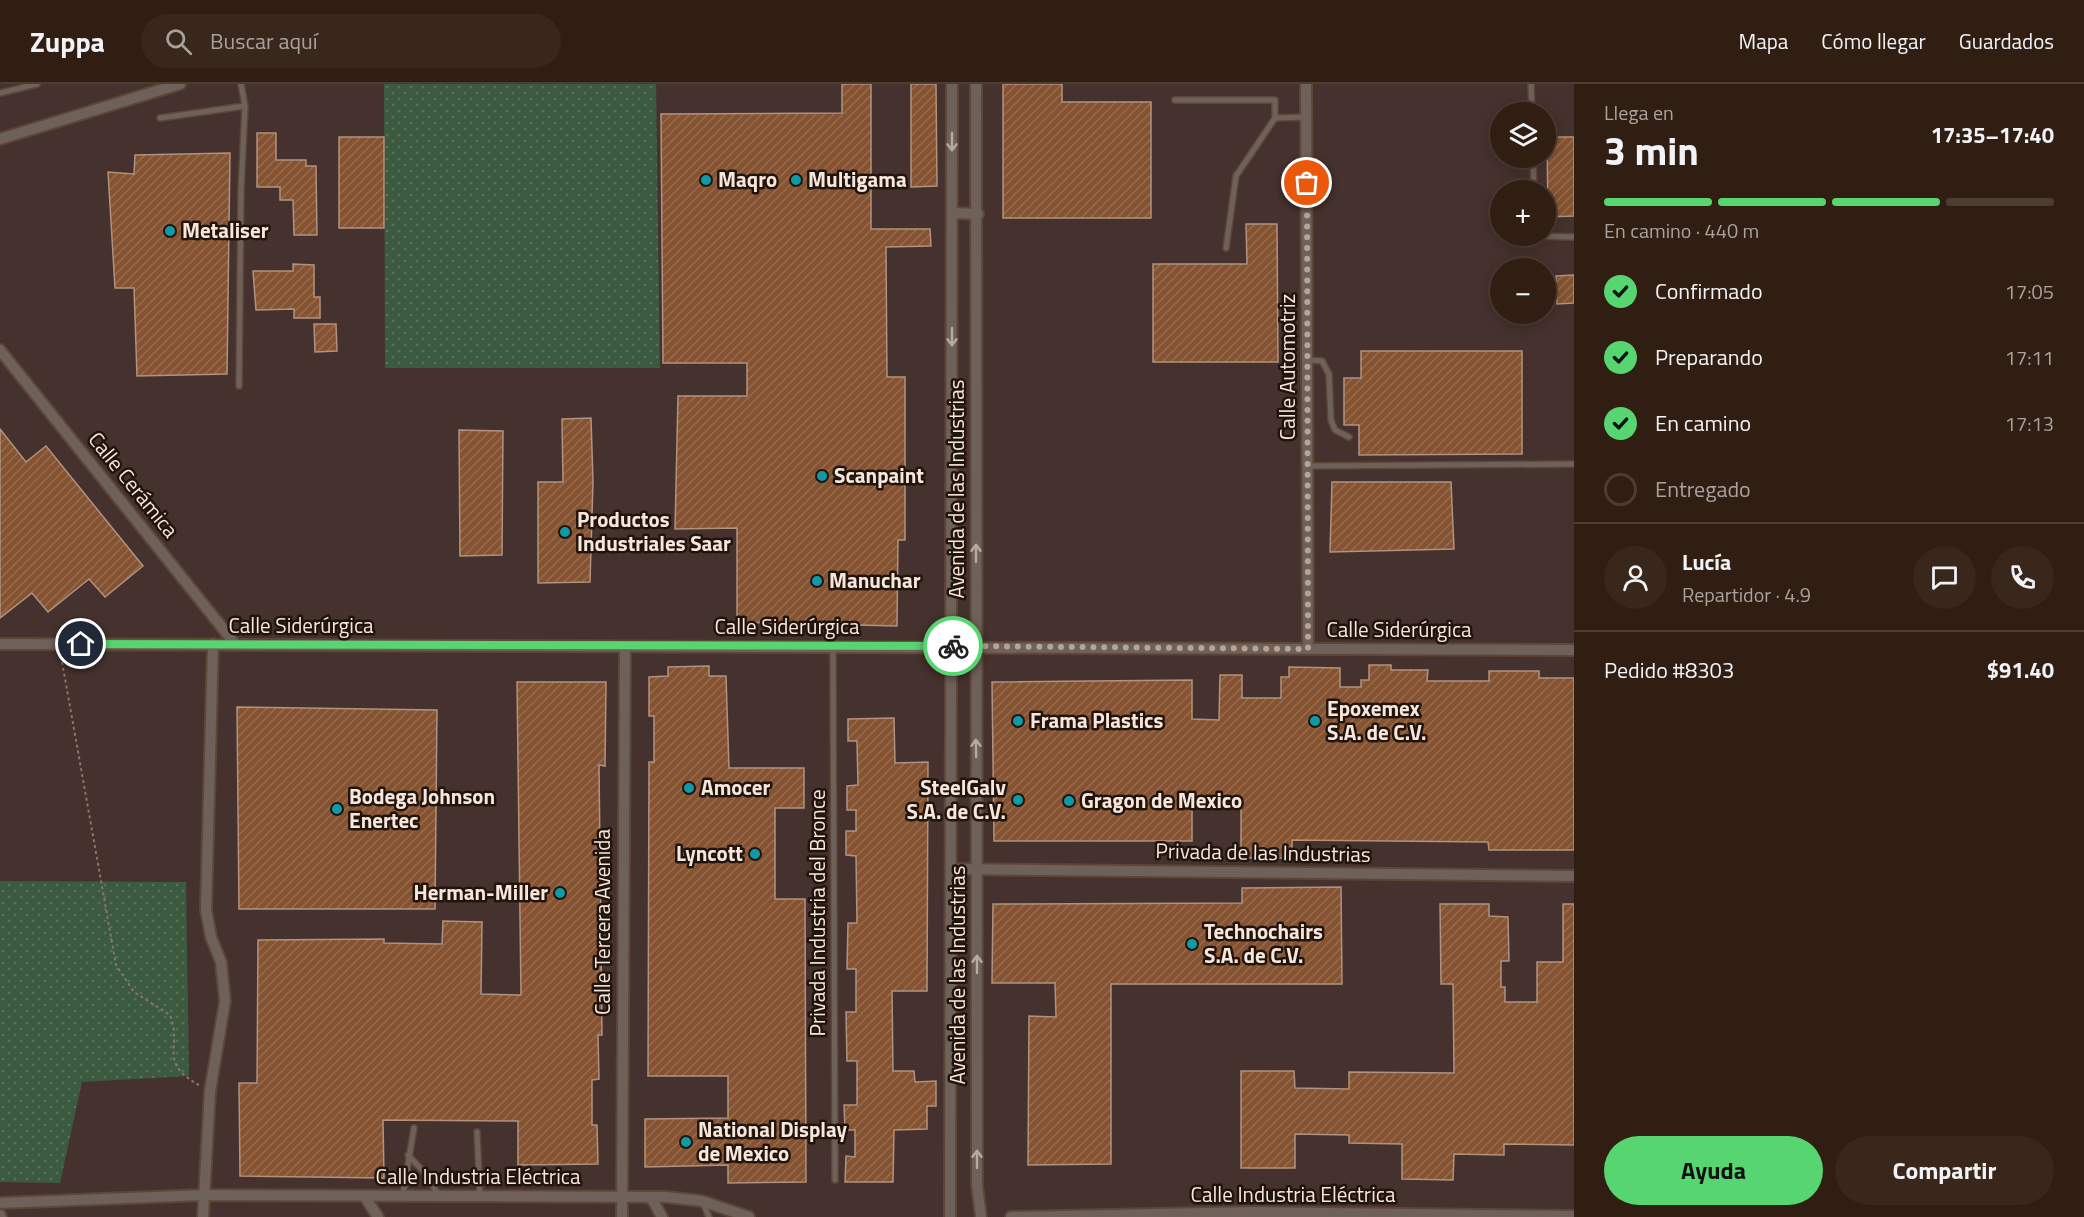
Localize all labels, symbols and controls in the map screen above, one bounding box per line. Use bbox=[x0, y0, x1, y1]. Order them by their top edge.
search box bbox=[141, 14, 561, 68]
text: Zuppa bbox=[30, 20, 105, 63]
text: Buscar aquí bbox=[210, 24, 318, 58]
icon: search bbox=[162, 25, 195, 58]
text: Mapa bbox=[1739, 25, 1788, 57]
text: Cómo llegar bbox=[1821, 25, 1926, 57]
text: Guardados bbox=[1959, 25, 2054, 57]
text: Llega en bbox=[1604, 97, 1674, 128]
map controls bbox=[1490, 102, 1556, 324]
button: layers bbox=[1490, 102, 1556, 168]
text: 17:35–17:40 bbox=[1931, 118, 2054, 152]
text: 3 min bbox=[1604, 121, 1699, 180]
one-way arrow bbox=[946, 132, 958, 152]
pin bbox=[1281, 157, 1332, 208]
place label: Maqro bbox=[718, 163, 777, 195]
place label: Multigama bbox=[808, 163, 907, 195]
icon: bag bbox=[1290, 166, 1323, 199]
marker: Maqro bbox=[699, 173, 713, 187]
marker: Multigama bbox=[789, 173, 803, 187]
button: + bbox=[1490, 180, 1556, 246]
place label: Metaliser bbox=[182, 214, 269, 246]
text: En camino · 440 m bbox=[1604, 215, 1759, 246]
marker: Metaliser bbox=[163, 224, 177, 238]
button: − bbox=[1490, 258, 1556, 324]
text: Confirmado bbox=[1655, 274, 1763, 308]
icon: check bbox=[1604, 275, 1637, 308]
text: 17:05 bbox=[2005, 276, 2054, 307]
street label: Calle Automotriz bbox=[1271, 294, 1303, 440]
one-way arrow bbox=[946, 327, 958, 347]
text: Preparando bbox=[1655, 340, 1763, 374]
icon: check bbox=[1604, 341, 1637, 374]
text: 17:11 bbox=[2005, 342, 2054, 373]
street label: Avenida de las Industrias bbox=[940, 380, 972, 598]
text: En camino bbox=[1655, 406, 1751, 440]
icon: check bbox=[1604, 407, 1637, 440]
text: 17:13 bbox=[2005, 408, 2054, 439]
street label: Calle Cerámica bbox=[81, 424, 187, 545]
place label: Scanpaint bbox=[834, 459, 924, 491]
marker: Scanpaint bbox=[815, 469, 829, 483]
text: Entregado bbox=[1655, 472, 1751, 506]
place label: Productos Industriales Saar bbox=[577, 503, 731, 559]
marker: Productos Industriales Saar bbox=[558, 525, 572, 539]
one-way arrow bbox=[970, 543, 982, 563]
text: Lucía bbox=[1682, 545, 1731, 579]
button: person bbox=[1604, 546, 1667, 609]
button: chat bbox=[1913, 546, 1976, 609]
button: phone bbox=[1991, 546, 2054, 609]
place label: Manuchar bbox=[829, 564, 921, 596]
marker: Manuchar bbox=[810, 574, 824, 588]
text: Repartidor · 4.9 bbox=[1682, 579, 1811, 610]
street label: Calle Siderúrgica bbox=[228, 609, 374, 641]
street label: Calle Siderúrgica bbox=[714, 610, 860, 642]
street label: Calle Siderúrgica bbox=[1326, 613, 1472, 645]
courier bbox=[923, 616, 983, 676]
pin bbox=[55, 618, 106, 669]
icon: home bbox=[64, 627, 97, 660]
icon: bike bbox=[937, 630, 970, 663]
text: Pedido #8303 bbox=[1604, 653, 1734, 687]
text: $91.40 bbox=[1987, 653, 2054, 687]
place label: Epoxemex S.A. de C.V. bbox=[1327, 692, 1426, 748]
place label: Frama Plastics bbox=[1030, 704, 1163, 736]
marker: Frama Plastics bbox=[1011, 714, 1025, 728]
marker: Epoxemex S.A. de C.V. bbox=[1308, 714, 1322, 728]
one-way arrow bbox=[971, 738, 982, 758]
place label: Amocer bbox=[701, 771, 770, 803]
place label: SteelGalv S.A. de C.V. bbox=[907, 771, 1007, 827]
place label: Bodega Johnson Enertec bbox=[349, 780, 495, 836]
marker: Amocer bbox=[682, 781, 696, 795]
place label: Gragon de Mexico bbox=[1081, 784, 1242, 816]
street label: Privada Industria del Bronce bbox=[801, 789, 833, 1037]
marker: SteelGalv S.A. de C.V. bbox=[1011, 793, 1025, 807]
marker: Gragon de Mexico bbox=[1062, 794, 1076, 808]
marker: Bodega Johnson Enertec bbox=[330, 802, 344, 816]
street label: Calle Tercera Avenida bbox=[586, 829, 618, 1015]
street label: Privada de las Industrias bbox=[1155, 834, 1371, 870]
place label: Lyncott bbox=[676, 837, 743, 869]
marker: Lyncott bbox=[748, 847, 762, 861]
street label: Avenida de las Industrias bbox=[941, 866, 973, 1084]
place label: Herman-Miller bbox=[414, 876, 548, 908]
marker: Herman-Miller bbox=[553, 886, 567, 900]
place label: Technochairs S.A. de C.V. bbox=[1204, 915, 1323, 971]
marker: Technochairs S.A. de C.V. bbox=[1185, 937, 1199, 951]
one-way arrow bbox=[971, 954, 983, 974]
place label: National Display de Mexico bbox=[698, 1113, 848, 1169]
marker: National Display de Mexico bbox=[679, 1135, 693, 1149]
button: Ayuda bbox=[1604, 1136, 1823, 1205]
button: Compartir bbox=[1835, 1136, 2054, 1205]
one-way arrow bbox=[971, 1149, 983, 1169]
street label: Calle Industria Eléctrica bbox=[376, 1160, 581, 1192]
street label: Calle Industria Eléctrica bbox=[1191, 1178, 1396, 1210]

